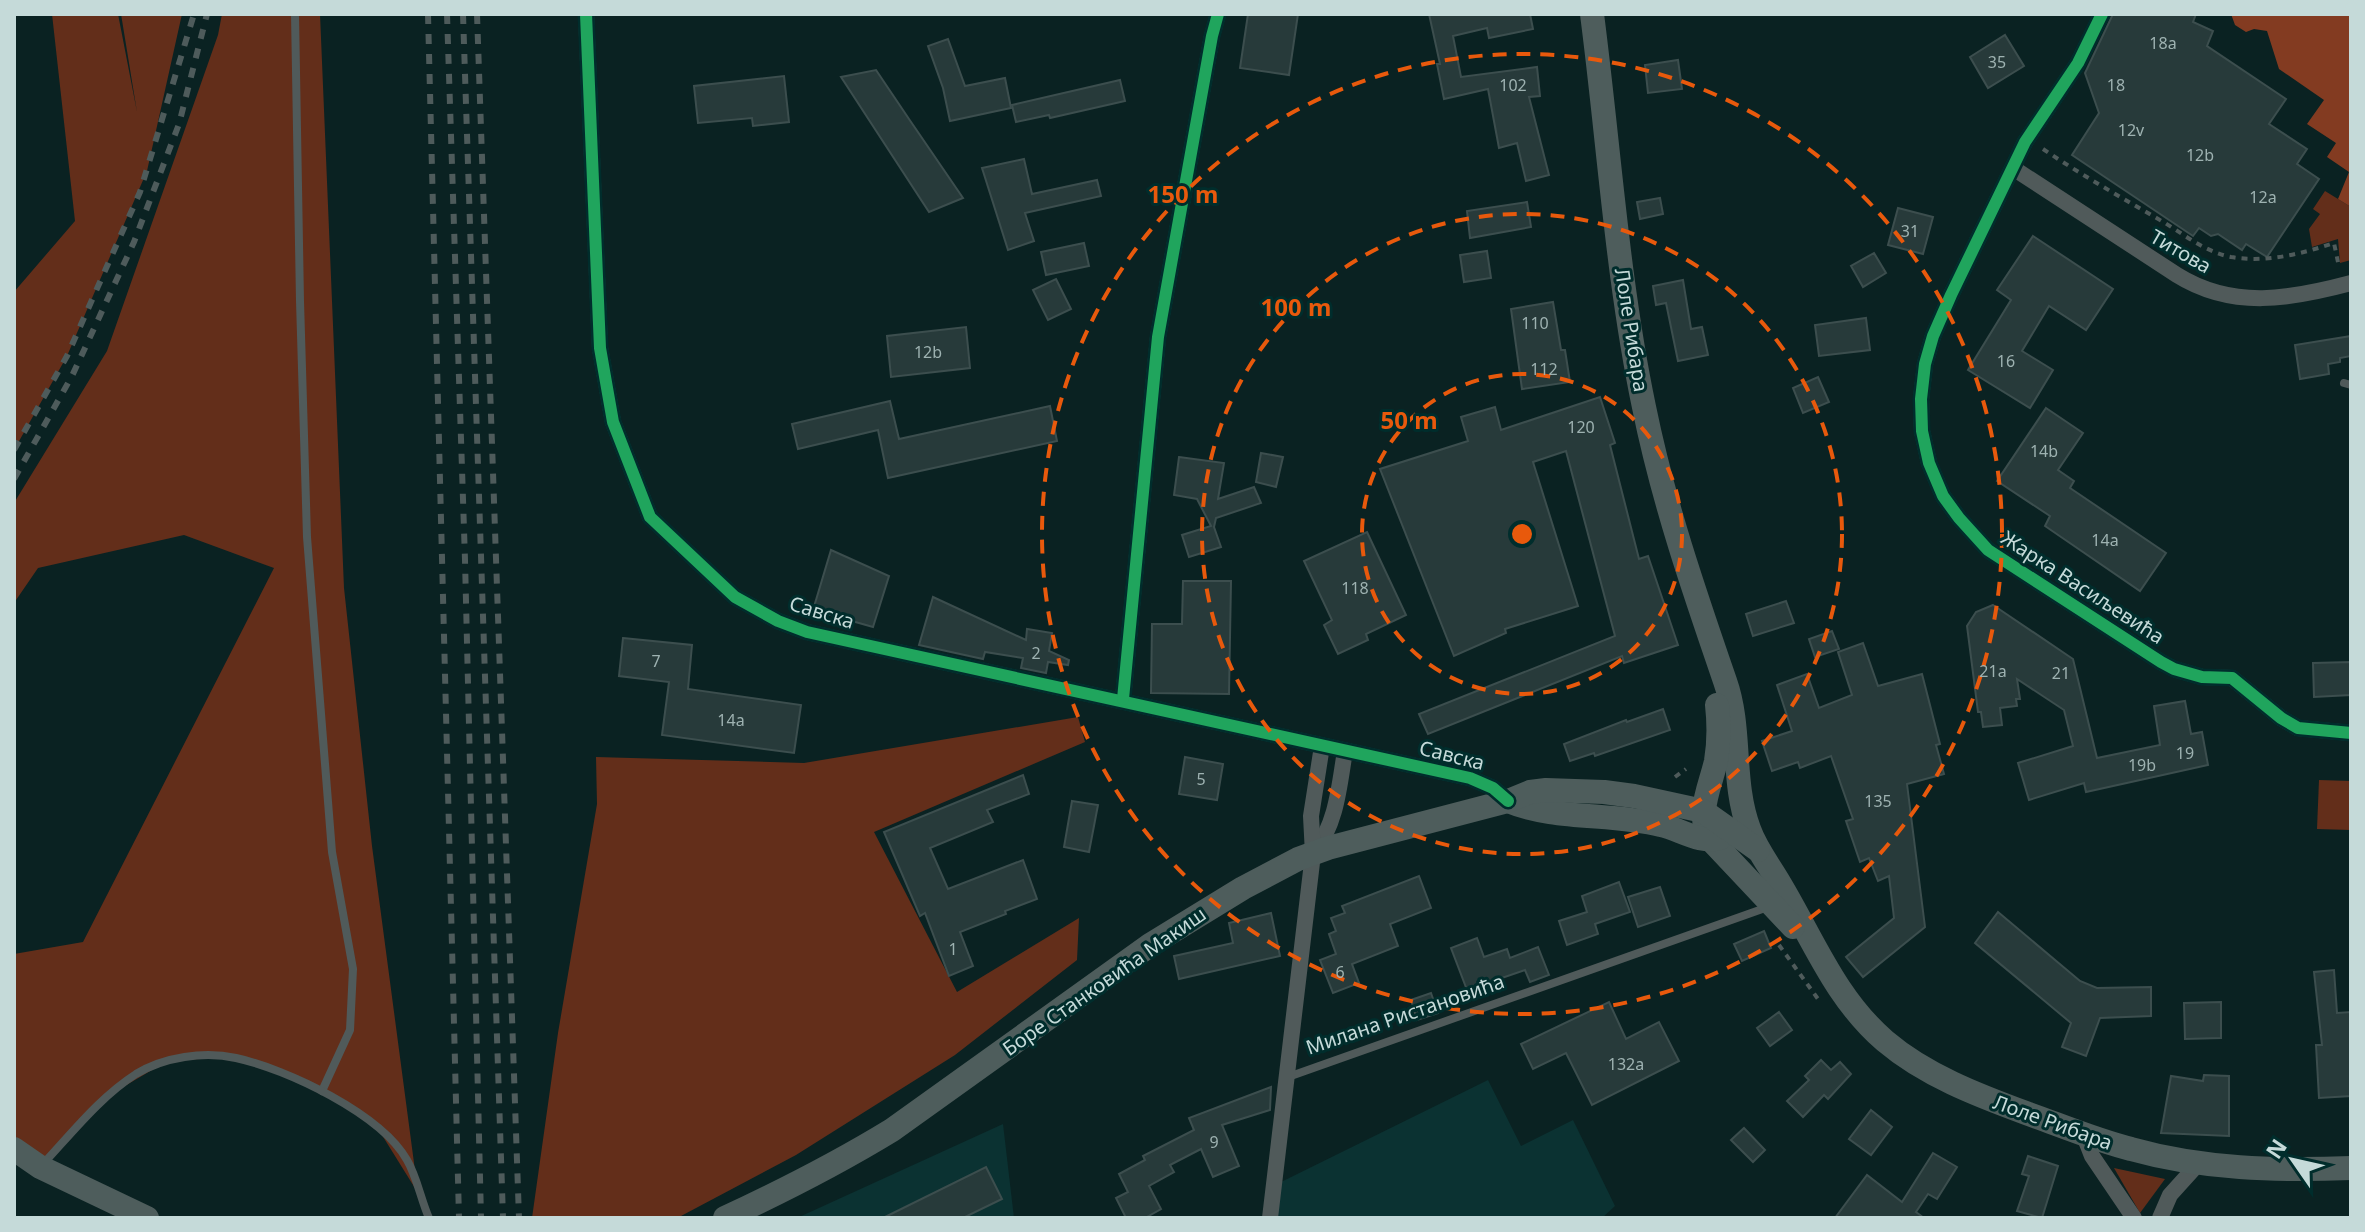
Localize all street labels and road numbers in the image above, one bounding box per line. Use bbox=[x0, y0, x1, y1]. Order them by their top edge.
street label: Титова bbox=[2146, 223, 2216, 279]
street label: Лоле Рибара bbox=[1609, 266, 1655, 394]
street label: Жарка Васиљевића bbox=[1996, 524, 2170, 650]
street label: Савска bbox=[786, 589, 858, 635]
street label: Савска bbox=[1417, 734, 1487, 776]
street label: Боре Станковића Макиш bbox=[997, 900, 1211, 1062]
street label: Милана Ристановића bbox=[1302, 967, 1508, 1061]
street label: Лоле Рибара bbox=[1990, 1088, 2116, 1156]

